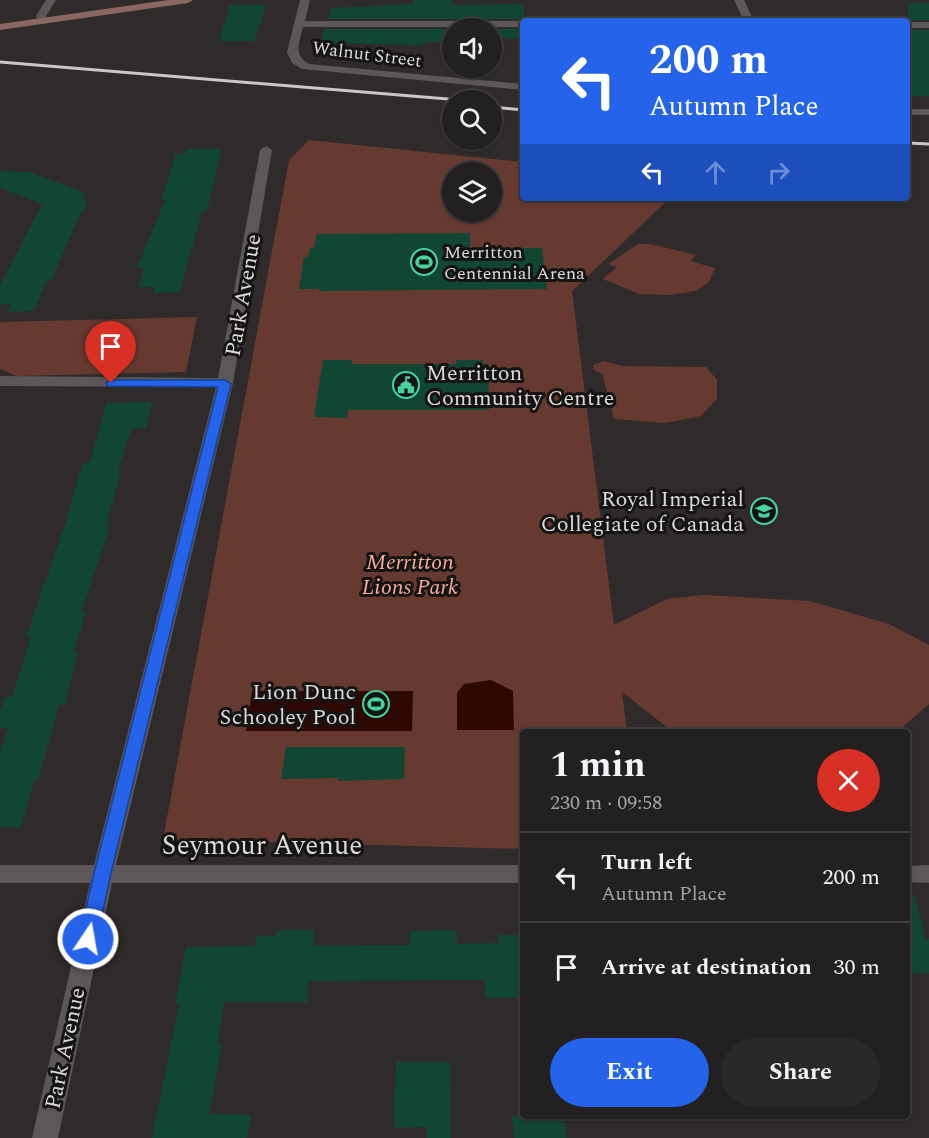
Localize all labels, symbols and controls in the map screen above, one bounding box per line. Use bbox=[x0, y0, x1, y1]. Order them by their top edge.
map controls bbox=[442, 18, 502, 222]
button: sound bbox=[442, 18, 502, 78]
text: 200 m bbox=[649, 29, 768, 92]
street label: Walnut Street bbox=[311, 34, 423, 75]
icon: left bbox=[550, 42, 628, 120]
text: Autumn Place bbox=[649, 86, 819, 128]
button: search bbox=[442, 90, 502, 150]
icon: left bbox=[636, 156, 669, 189]
icon: ahead bbox=[699, 156, 732, 189]
icon: right bbox=[762, 156, 795, 189]
button: layers bbox=[442, 162, 502, 222]
street label: Park Avenue bbox=[217, 232, 270, 359]
place label: Merritton Centennial Arena bbox=[444, 239, 585, 287]
sports icon: Merritton Centennial Arena bbox=[409, 247, 439, 277]
pin bbox=[85, 321, 136, 383]
icon: arrive bbox=[94, 330, 127, 363]
place label: Merritton Community Centre bbox=[426, 357, 614, 415]
public building icon: Merritton Community Centre bbox=[391, 370, 421, 400]
place label: Royal Imperial Collegiate of Canada bbox=[541, 483, 744, 541]
school or university icon: Royal Imperial Collegiate of Canada bbox=[749, 496, 779, 526]
park label: Merritton Lions Park bbox=[362, 546, 458, 604]
place label: Lion Dunc Schooley Pool bbox=[220, 676, 356, 734]
sports icon: Lion Dunc Schooley Pool bbox=[361, 689, 391, 719]
text: 1 min bbox=[550, 738, 646, 793]
button: close bbox=[817, 749, 880, 812]
text: 230 m · 09:58 bbox=[550, 788, 662, 818]
street label: Seymour Avenue bbox=[162, 825, 362, 867]
text: Turn left bbox=[601, 846, 693, 879]
icon: left bbox=[550, 861, 583, 894]
text: 200 m bbox=[823, 861, 880, 894]
text: Autumn Place bbox=[601, 879, 727, 909]
position arrow bbox=[56, 907, 120, 971]
icon: arrive bbox=[550, 951, 583, 984]
text: Arrive at destination bbox=[601, 951, 812, 984]
text: 30 m bbox=[834, 951, 880, 984]
street label: Park Avenue bbox=[36, 984, 94, 1112]
button: Exit bbox=[550, 1038, 709, 1107]
button: Share bbox=[721, 1038, 880, 1107]

